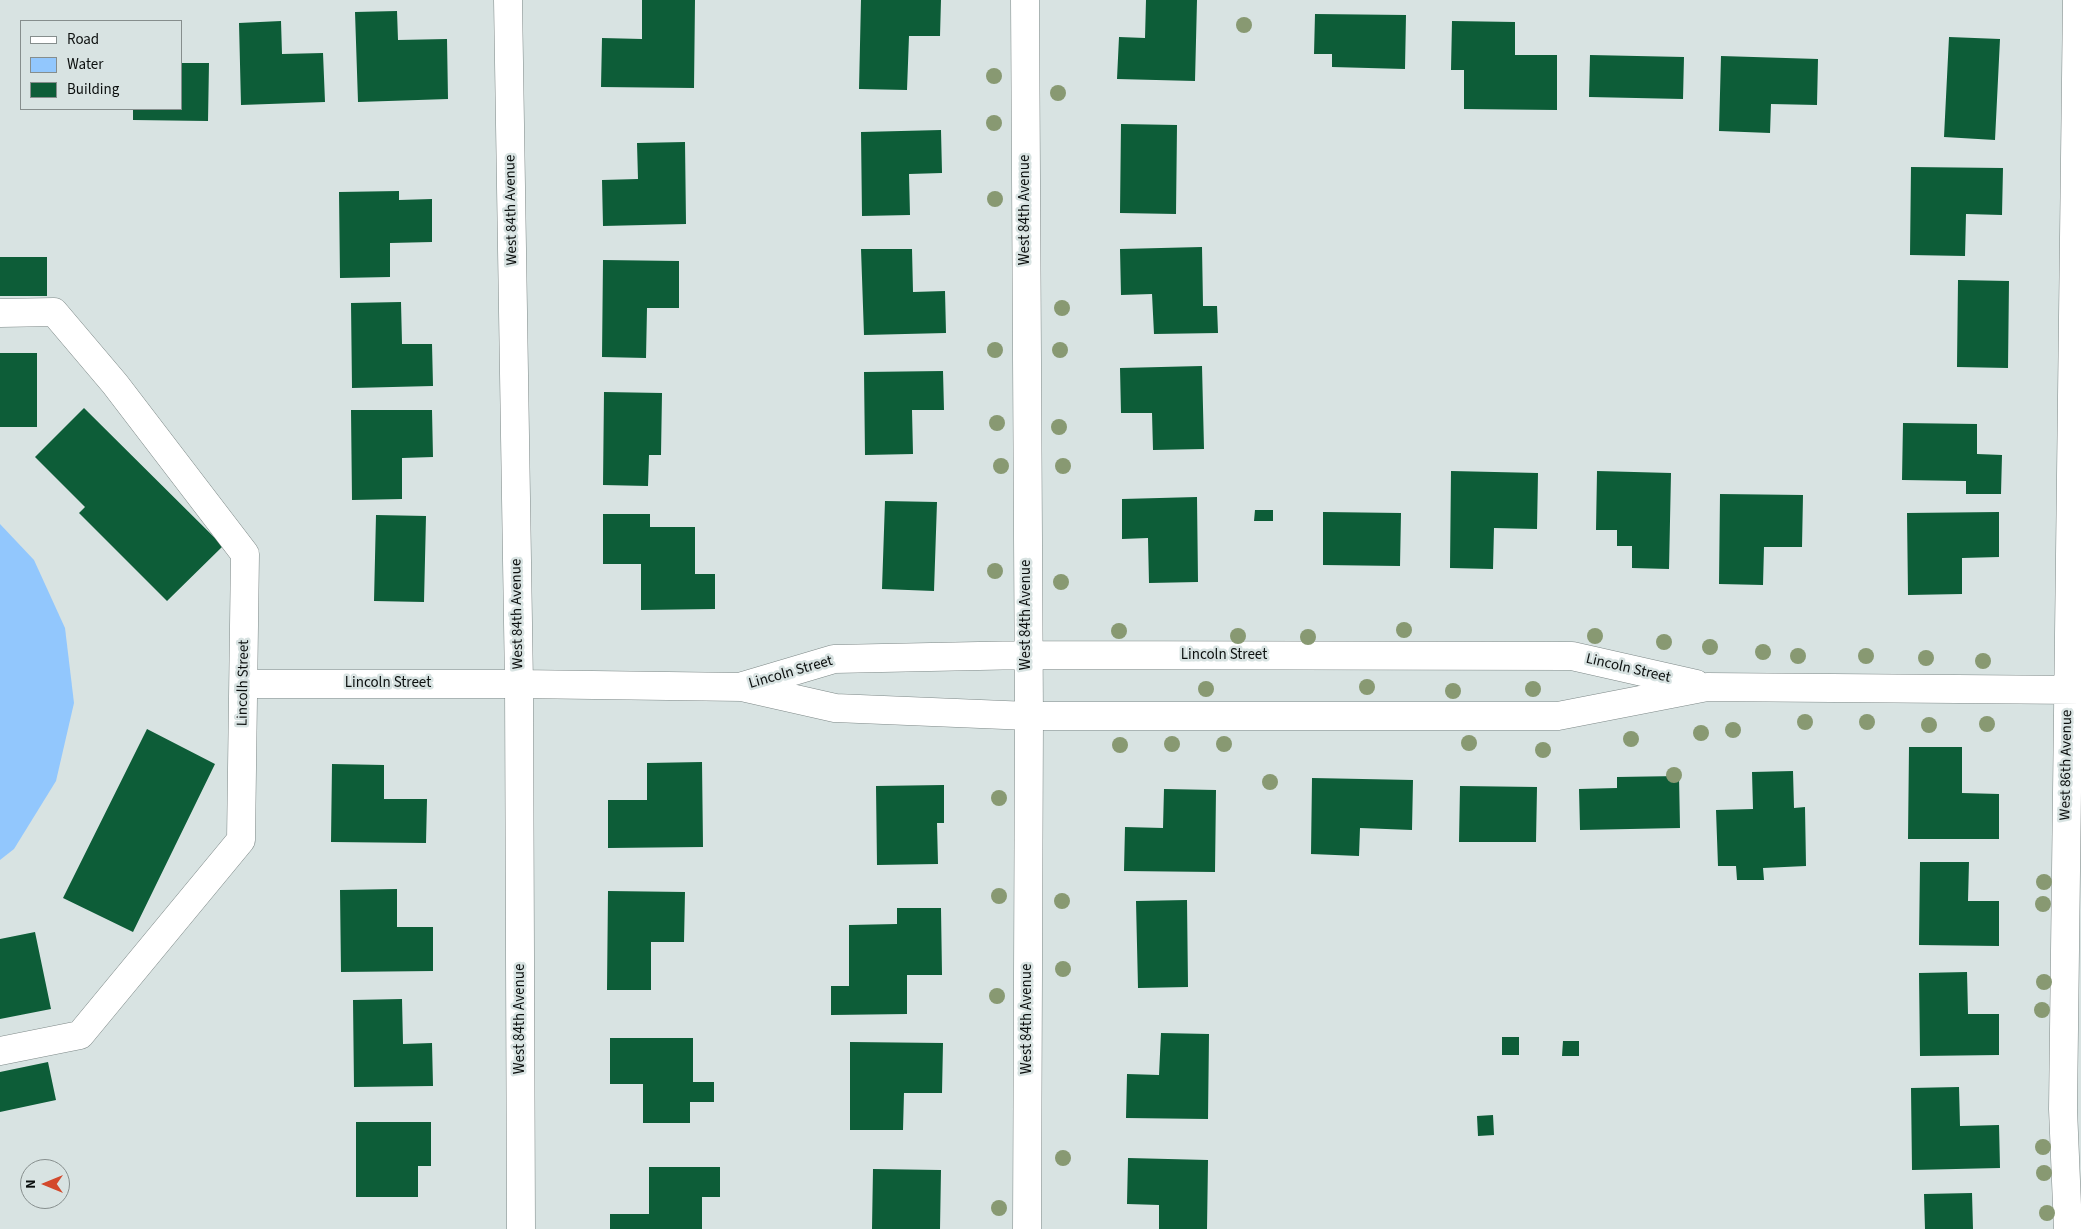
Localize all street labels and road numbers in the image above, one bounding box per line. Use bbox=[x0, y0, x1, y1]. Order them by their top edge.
street label: West 84th Avenue bbox=[502, 155, 522, 265]
street label: West 84th Avenue bbox=[1017, 155, 1035, 265]
street label: West 84th Avenue bbox=[508, 559, 528, 669]
street label: West 84th Avenue bbox=[1018, 560, 1036, 670]
street label: Lincolh Street bbox=[234, 640, 254, 726]
street label: Lincoln Street bbox=[1181, 647, 1267, 665]
street label: Lincoln Street bbox=[1584, 651, 1672, 687]
street label: Lincoln Street bbox=[747, 652, 835, 694]
street label: Lincoln Street bbox=[345, 675, 431, 693]
street label: West 86th Avenue bbox=[2057, 710, 2077, 820]
street label: West 84th Avenue bbox=[512, 964, 530, 1074]
street label: West 84th Avenue bbox=[1019, 964, 1037, 1074]

